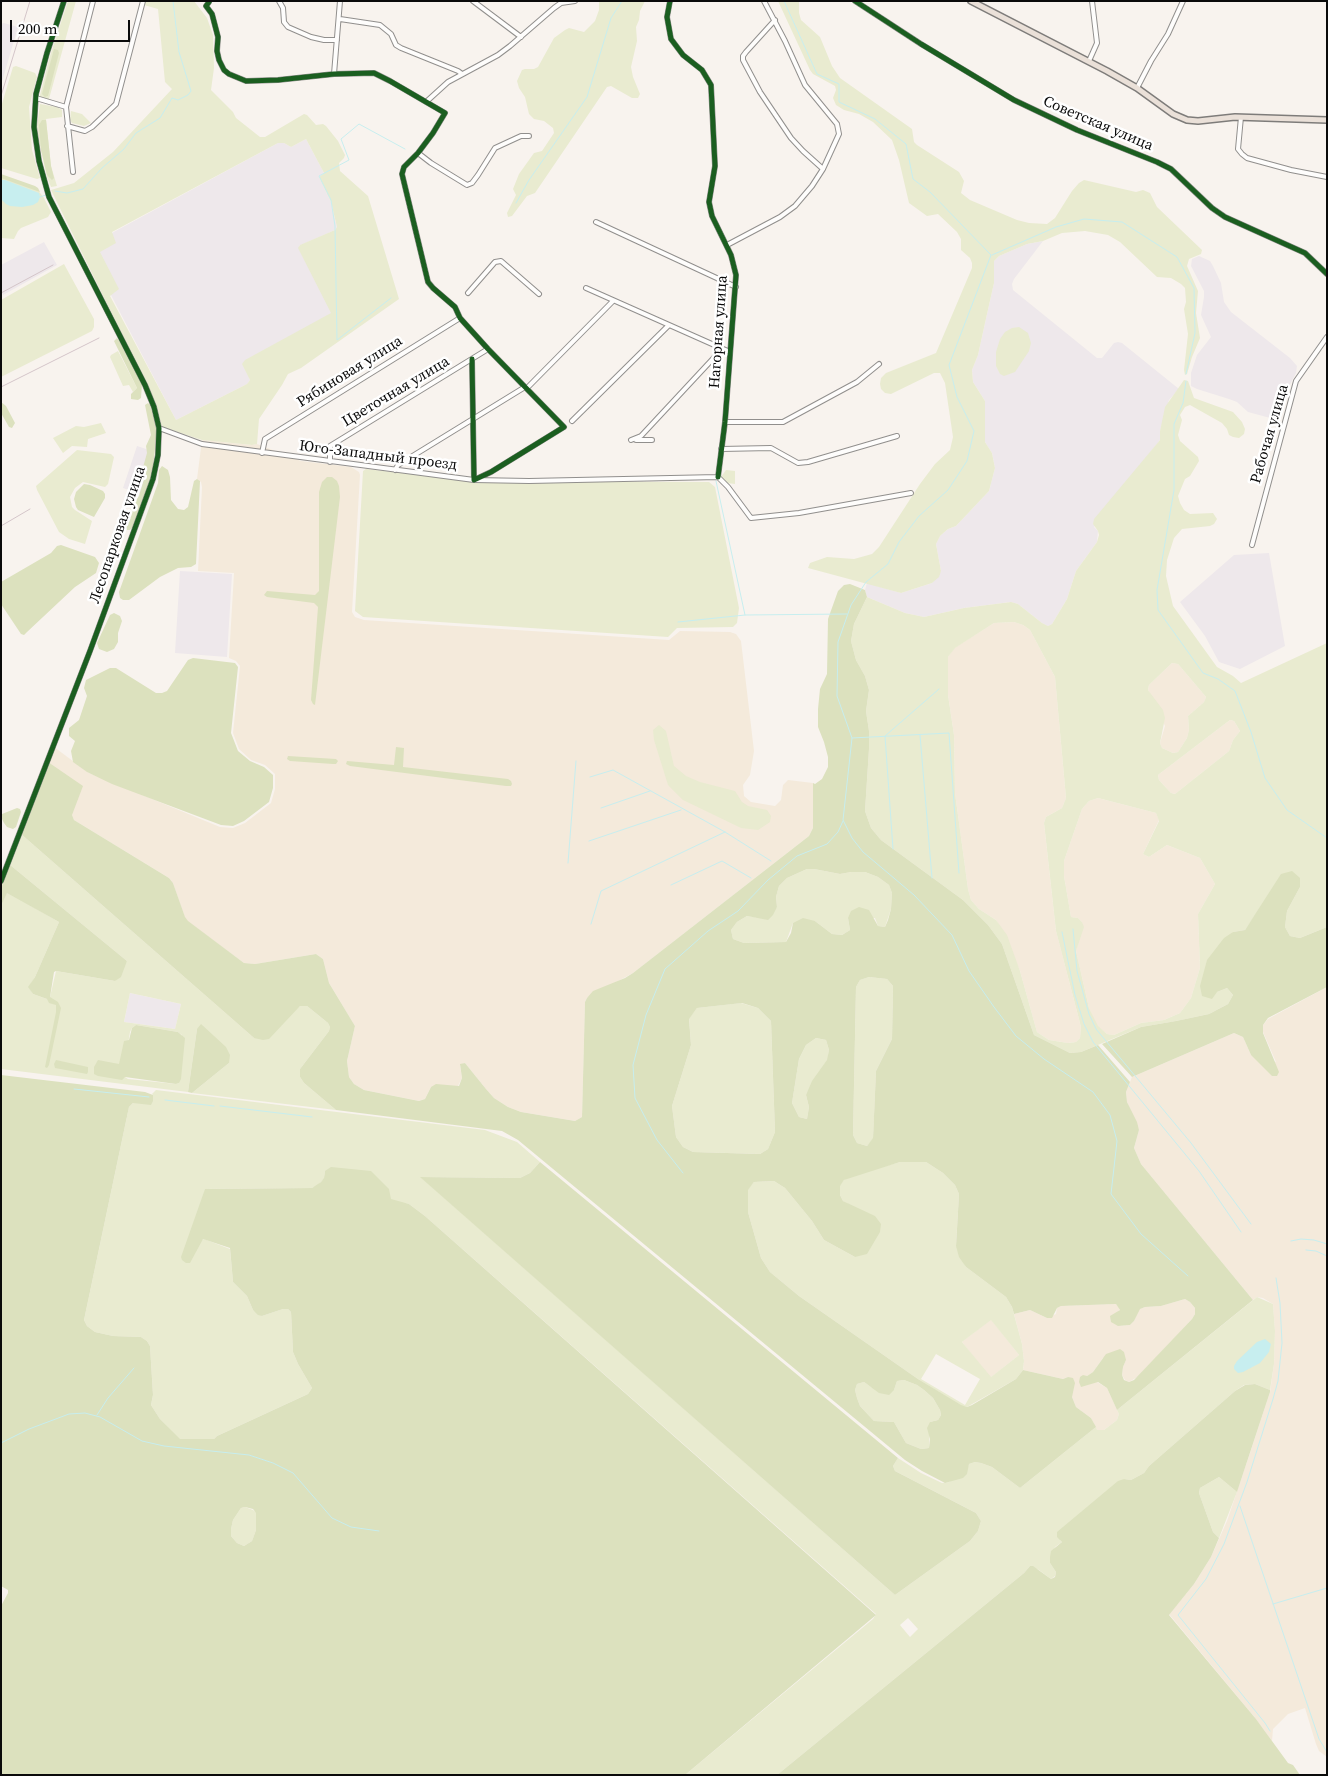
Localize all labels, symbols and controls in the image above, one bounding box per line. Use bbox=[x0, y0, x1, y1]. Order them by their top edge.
scale bar bbox=[12, 10, 132, 42]
text: 200 m bbox=[18, 18, 58, 39]
street label: Советская улица bbox=[1040, 93, 1156, 155]
street label: Нагорная улица bbox=[706, 275, 732, 389]
street label: Рябиновая улица bbox=[294, 332, 406, 412]
street label: Цветочная улица bbox=[339, 353, 453, 431]
street label: Рабочая улица bbox=[1247, 382, 1293, 486]
street label: Юго-Западный проезд bbox=[298, 437, 458, 475]
street label: Лесопарковая улица bbox=[86, 464, 150, 606]

